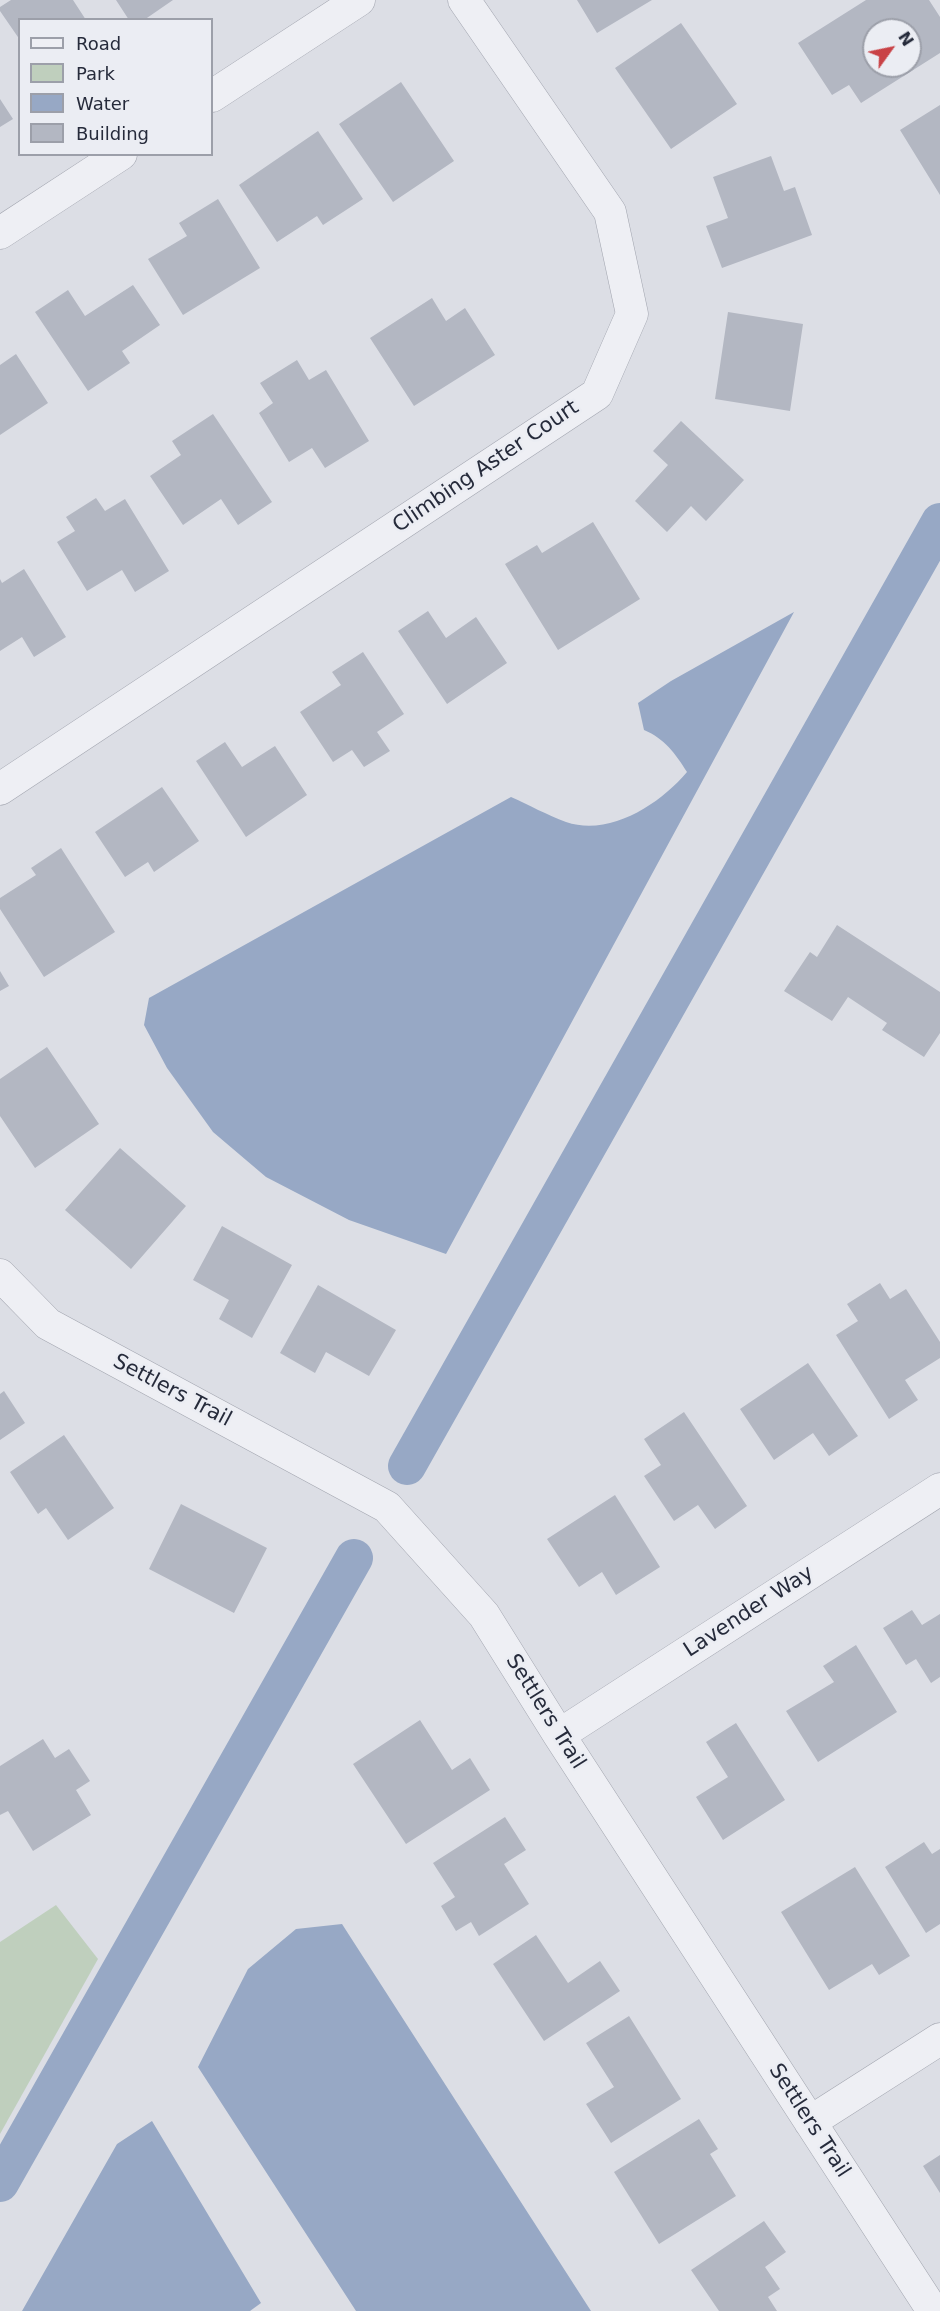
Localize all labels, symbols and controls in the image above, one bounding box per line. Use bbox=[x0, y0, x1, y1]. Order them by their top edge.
legend bbox=[18, 18, 213, 156]
north arrow bbox=[862, 18, 922, 78]
text: N bbox=[894, 28, 917, 50]
text: Road bbox=[76, 33, 121, 54]
text: Park bbox=[76, 63, 115, 84]
text: Water bbox=[76, 93, 129, 114]
text: Building bbox=[76, 123, 149, 144]
street label: Climbing Aster Court bbox=[388, 395, 584, 539]
street label: Settlers Trail bbox=[108, 1349, 236, 1433]
street label: Lavender Way bbox=[679, 1561, 819, 1663]
street label: Settlers Trail bbox=[500, 1650, 590, 1774]
street label: Settlers Trail bbox=[763, 2059, 855, 2183]

